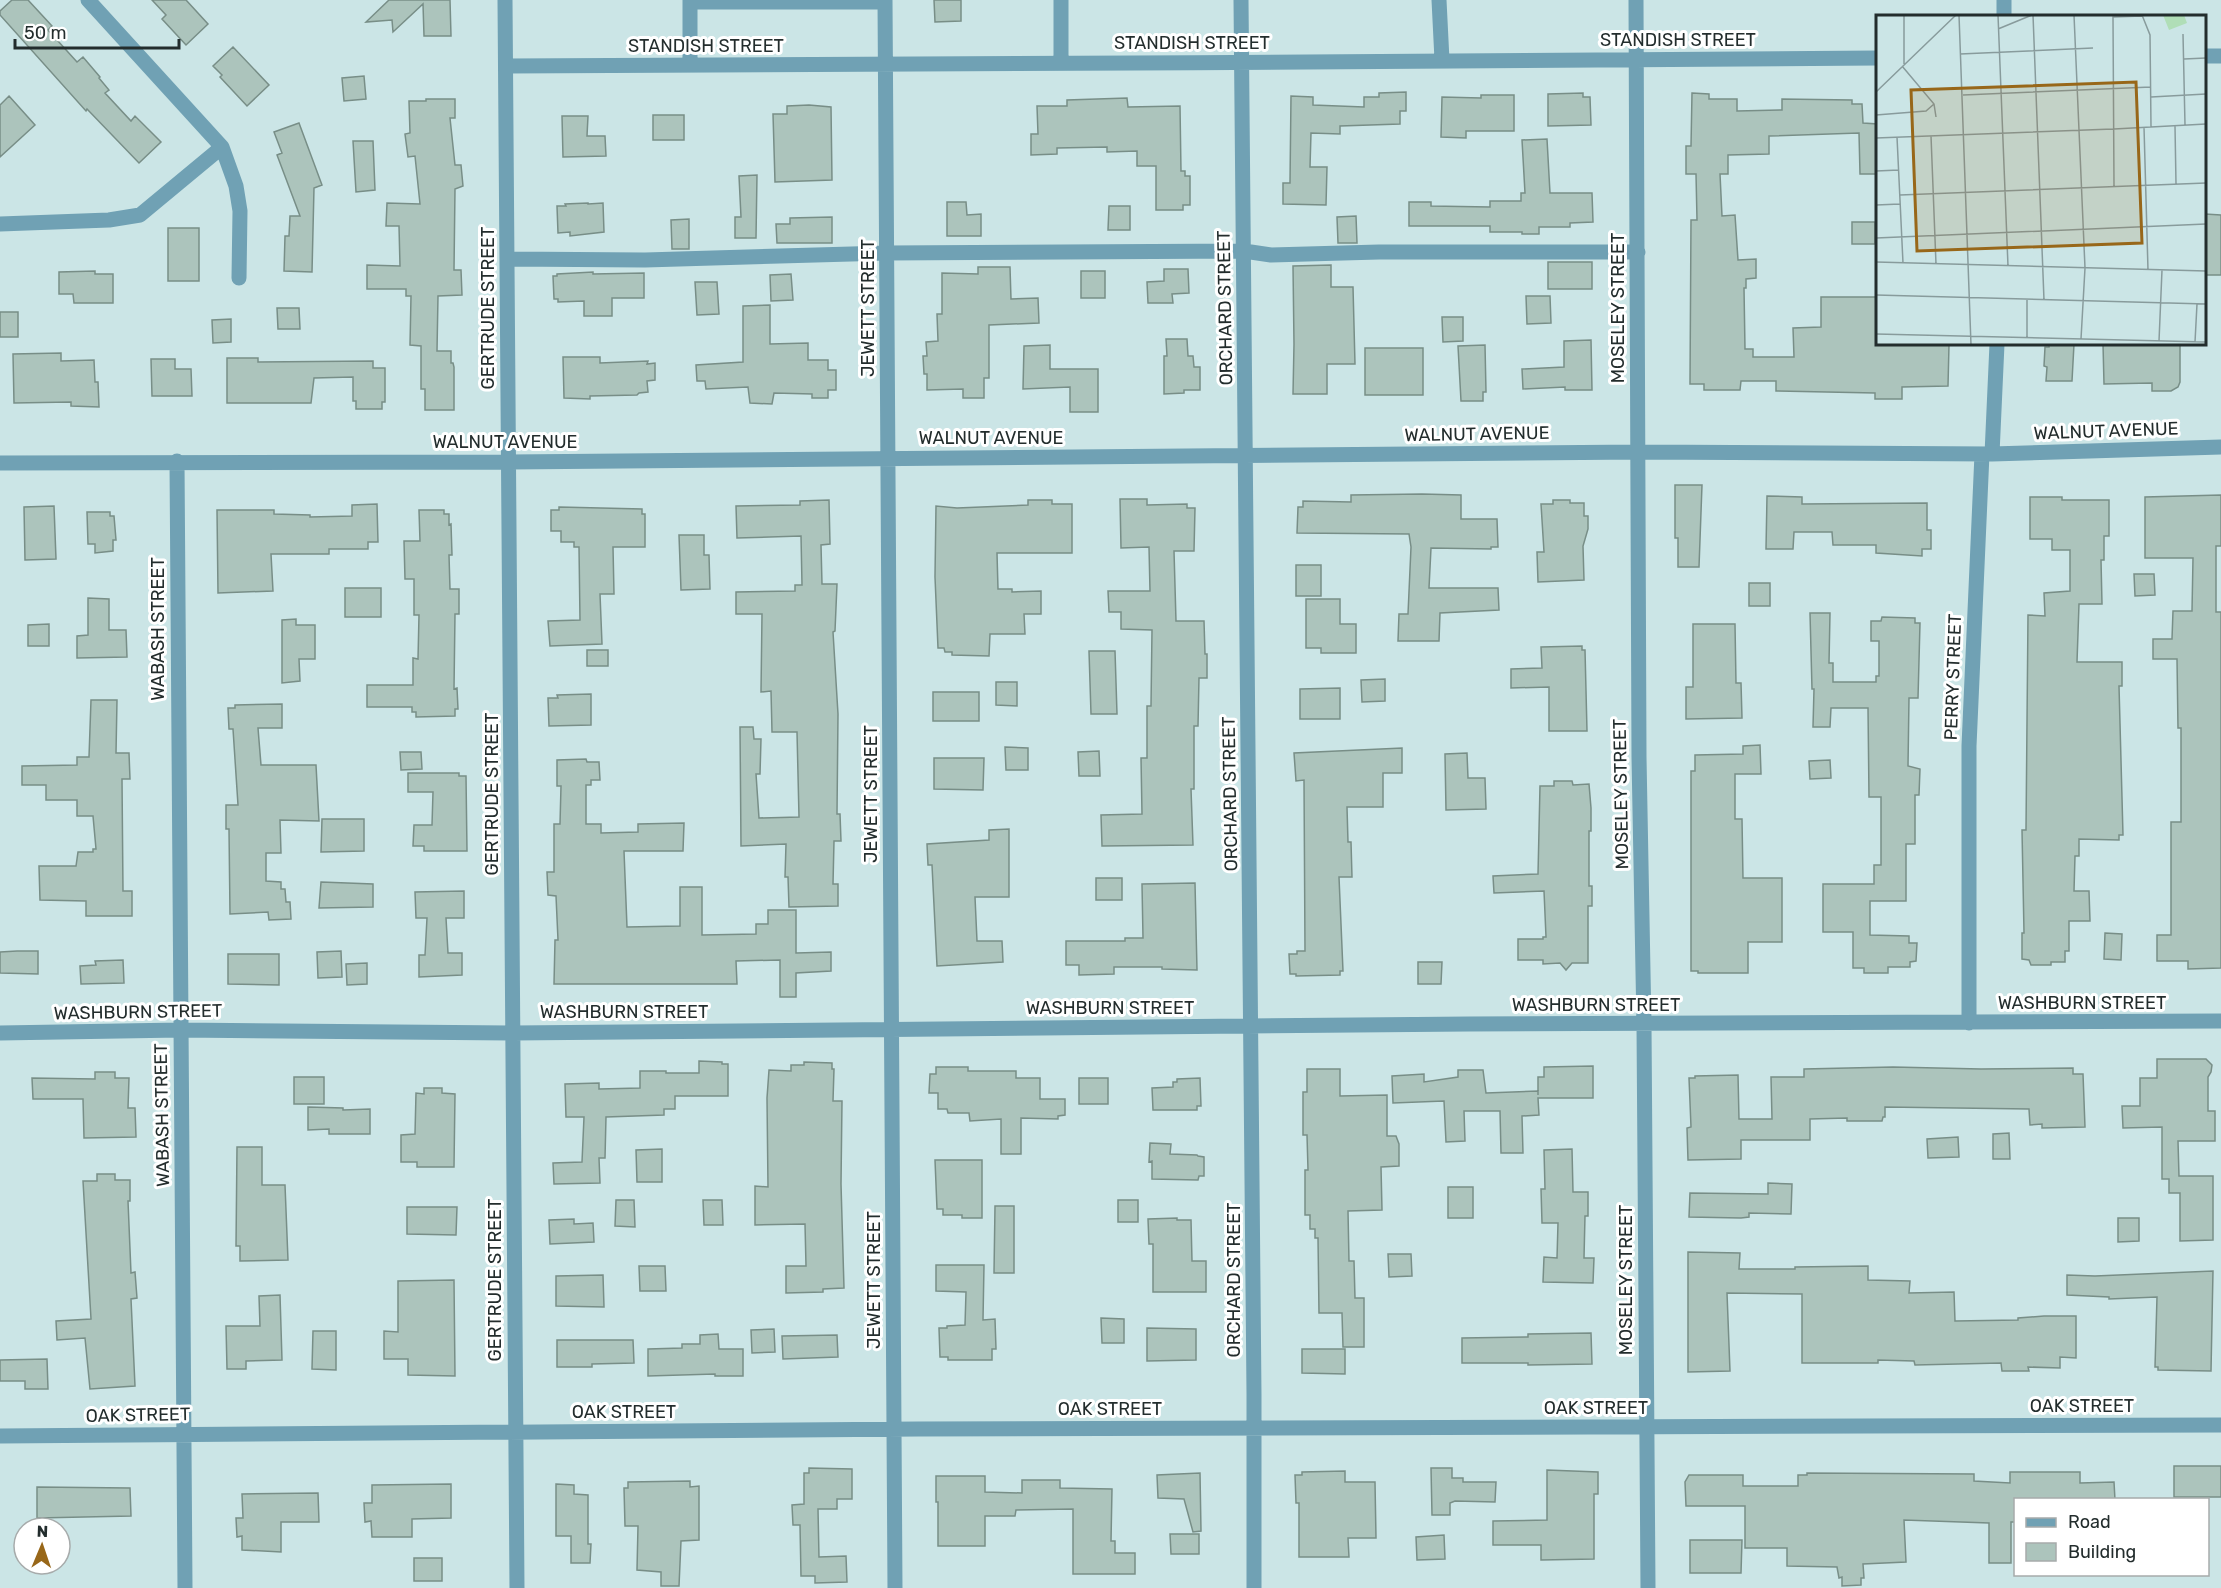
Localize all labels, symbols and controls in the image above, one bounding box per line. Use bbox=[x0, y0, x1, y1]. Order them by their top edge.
scale bar bbox=[15, 12, 178, 50]
inset map bbox=[1876, 15, 2206, 345]
text: 50 m bbox=[24, 22, 67, 44]
street label: STANDISH STREET bbox=[1600, 29, 1756, 51]
street label: STANDISH STREET bbox=[1114, 32, 1270, 54]
street label: STANDISH STREET bbox=[628, 35, 784, 57]
street label: GERTRUDE STREET bbox=[477, 227, 499, 389]
street label: ORCHARD STREET bbox=[1213, 230, 1237, 386]
street label: MOSELEY STREET bbox=[1607, 233, 1629, 383]
street label: JEWETT STREET bbox=[857, 239, 879, 377]
street label: WALNUT AVENUE bbox=[2033, 417, 2179, 445]
street label: WALNUT AVENUE bbox=[1404, 422, 1550, 446]
street label: WALNUT AVENUE bbox=[918, 427, 1064, 449]
street label: WALNUT AVENUE bbox=[432, 431, 578, 453]
street label: WABASH STREET bbox=[147, 557, 169, 701]
street label: PERRY STREET bbox=[1940, 613, 1966, 741]
street label: GERTRUDE STREET bbox=[481, 713, 503, 875]
street label: ORCHARD STREET bbox=[1218, 716, 1242, 872]
street label: MOSELEY STREET bbox=[1609, 718, 1633, 870]
street label: JEWETT STREET bbox=[860, 725, 882, 863]
street label: WASHBURN STREET bbox=[1998, 992, 2166, 1014]
street label: WASHBURN STREET bbox=[1512, 994, 1680, 1016]
street label: WASHBURN STREET bbox=[1026, 997, 1194, 1019]
street label: WASHBURN STREET bbox=[53, 1000, 223, 1024]
street label: WASHBURN STREET bbox=[540, 1001, 708, 1023]
street label: WABASH STREET bbox=[150, 1043, 174, 1187]
street label: GERTRUDE STREET bbox=[484, 1199, 506, 1361]
street label: ORCHARD STREET bbox=[1223, 1203, 1245, 1357]
street label: MOSELEY STREET bbox=[1615, 1205, 1637, 1355]
street label: JEWETT STREET bbox=[863, 1211, 885, 1349]
street label: OAK STREET bbox=[2030, 1395, 2134, 1417]
street label: OAK STREET bbox=[1544, 1397, 1648, 1419]
street label: OAK STREET bbox=[1058, 1398, 1162, 1420]
street label: OAK STREET bbox=[572, 1401, 676, 1423]
street label: OAK STREET bbox=[86, 1403, 190, 1427]
legend bbox=[2014, 1498, 2209, 1576]
text: Road bbox=[2068, 1511, 2111, 1533]
north arrow bbox=[12, 1516, 72, 1576]
text: N bbox=[36, 1522, 49, 1541]
text: Building bbox=[2068, 1541, 2136, 1563]

